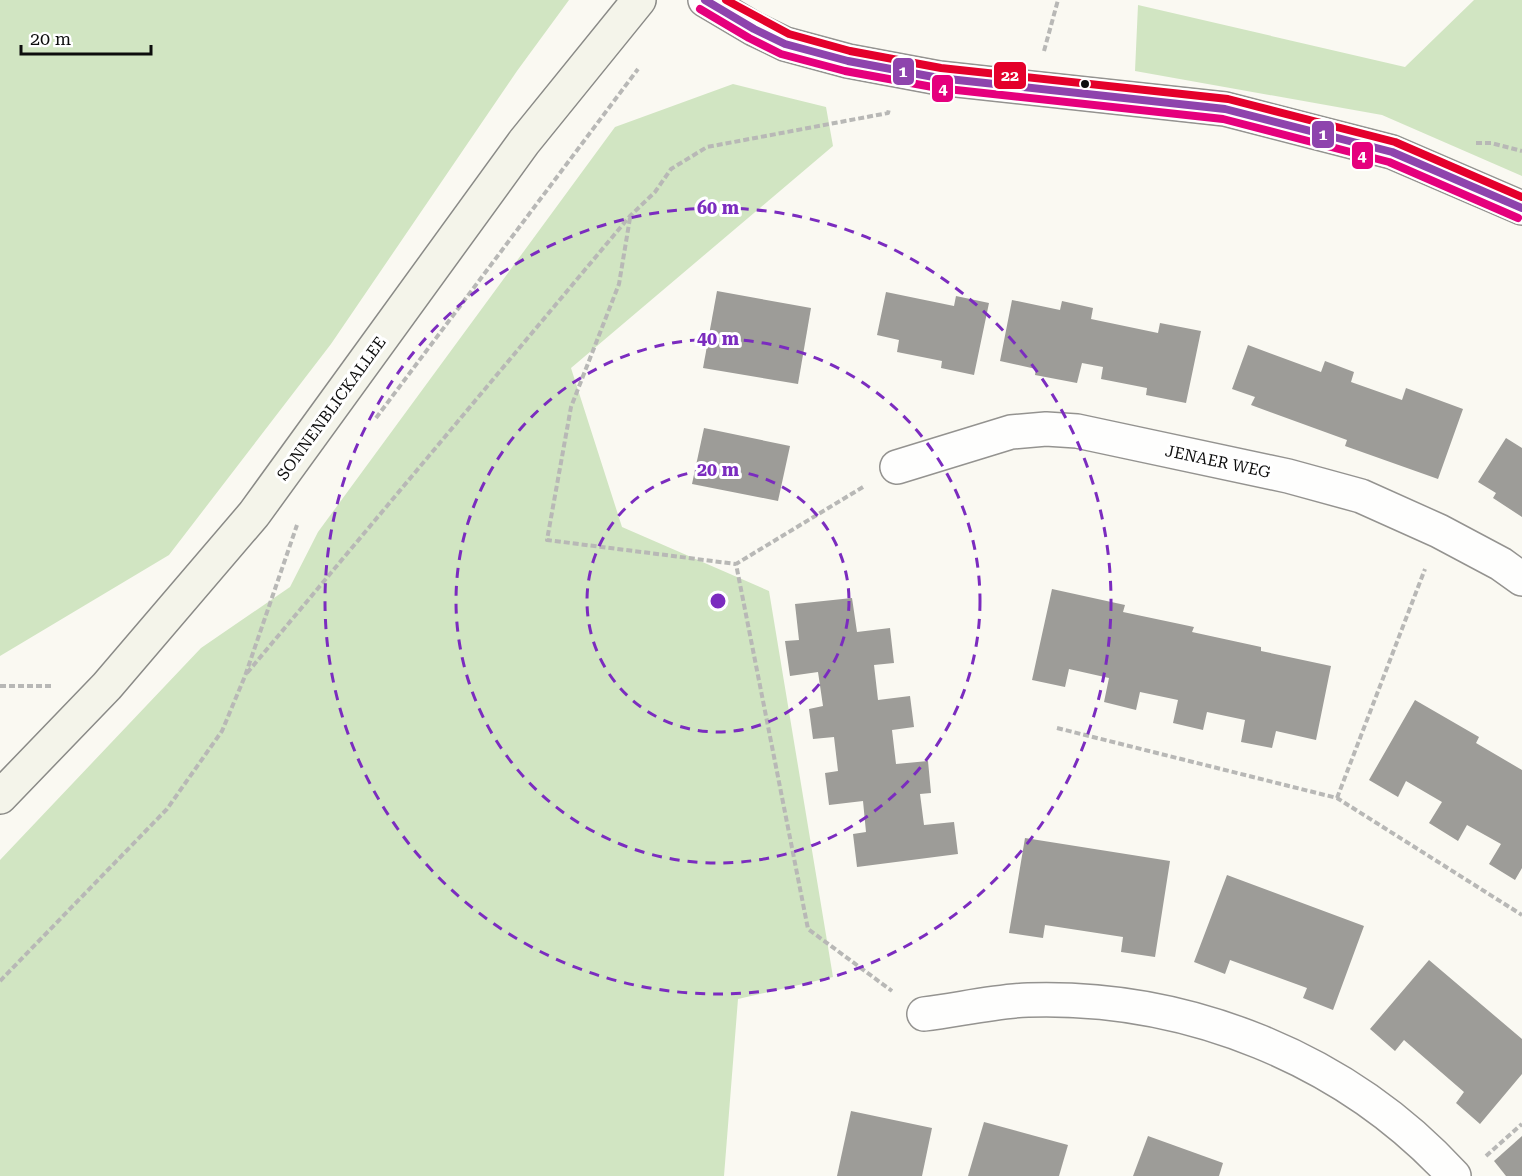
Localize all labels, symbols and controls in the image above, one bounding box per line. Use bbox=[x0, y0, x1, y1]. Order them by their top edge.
scale bar bbox=[21, 18, 152, 56]
text: 20 m bbox=[30, 28, 71, 49]
line badge: 1 bbox=[892, 57, 915, 86]
line badge: 22 bbox=[993, 61, 1027, 90]
text: 1 bbox=[899, 62, 908, 81]
text: 22 bbox=[1001, 66, 1019, 85]
line badge: 4 bbox=[931, 74, 954, 103]
unlabelled marker bbox=[1079, 78, 1091, 90]
text: 4 bbox=[939, 79, 948, 98]
line badge: 1 bbox=[1311, 120, 1335, 149]
text: 1 bbox=[1319, 125, 1328, 144]
line badge: 4 bbox=[1351, 141, 1374, 170]
text: 4 bbox=[1358, 146, 1367, 165]
text: 60 m bbox=[697, 197, 740, 218]
text: 40 m bbox=[697, 328, 740, 349]
street label: SONNENBLICKALLEE bbox=[273, 333, 390, 484]
street label: JENAER WEG bbox=[1163, 441, 1273, 482]
text: 20 m bbox=[697, 459, 740, 480]
centre of rings bbox=[708, 591, 728, 611]

